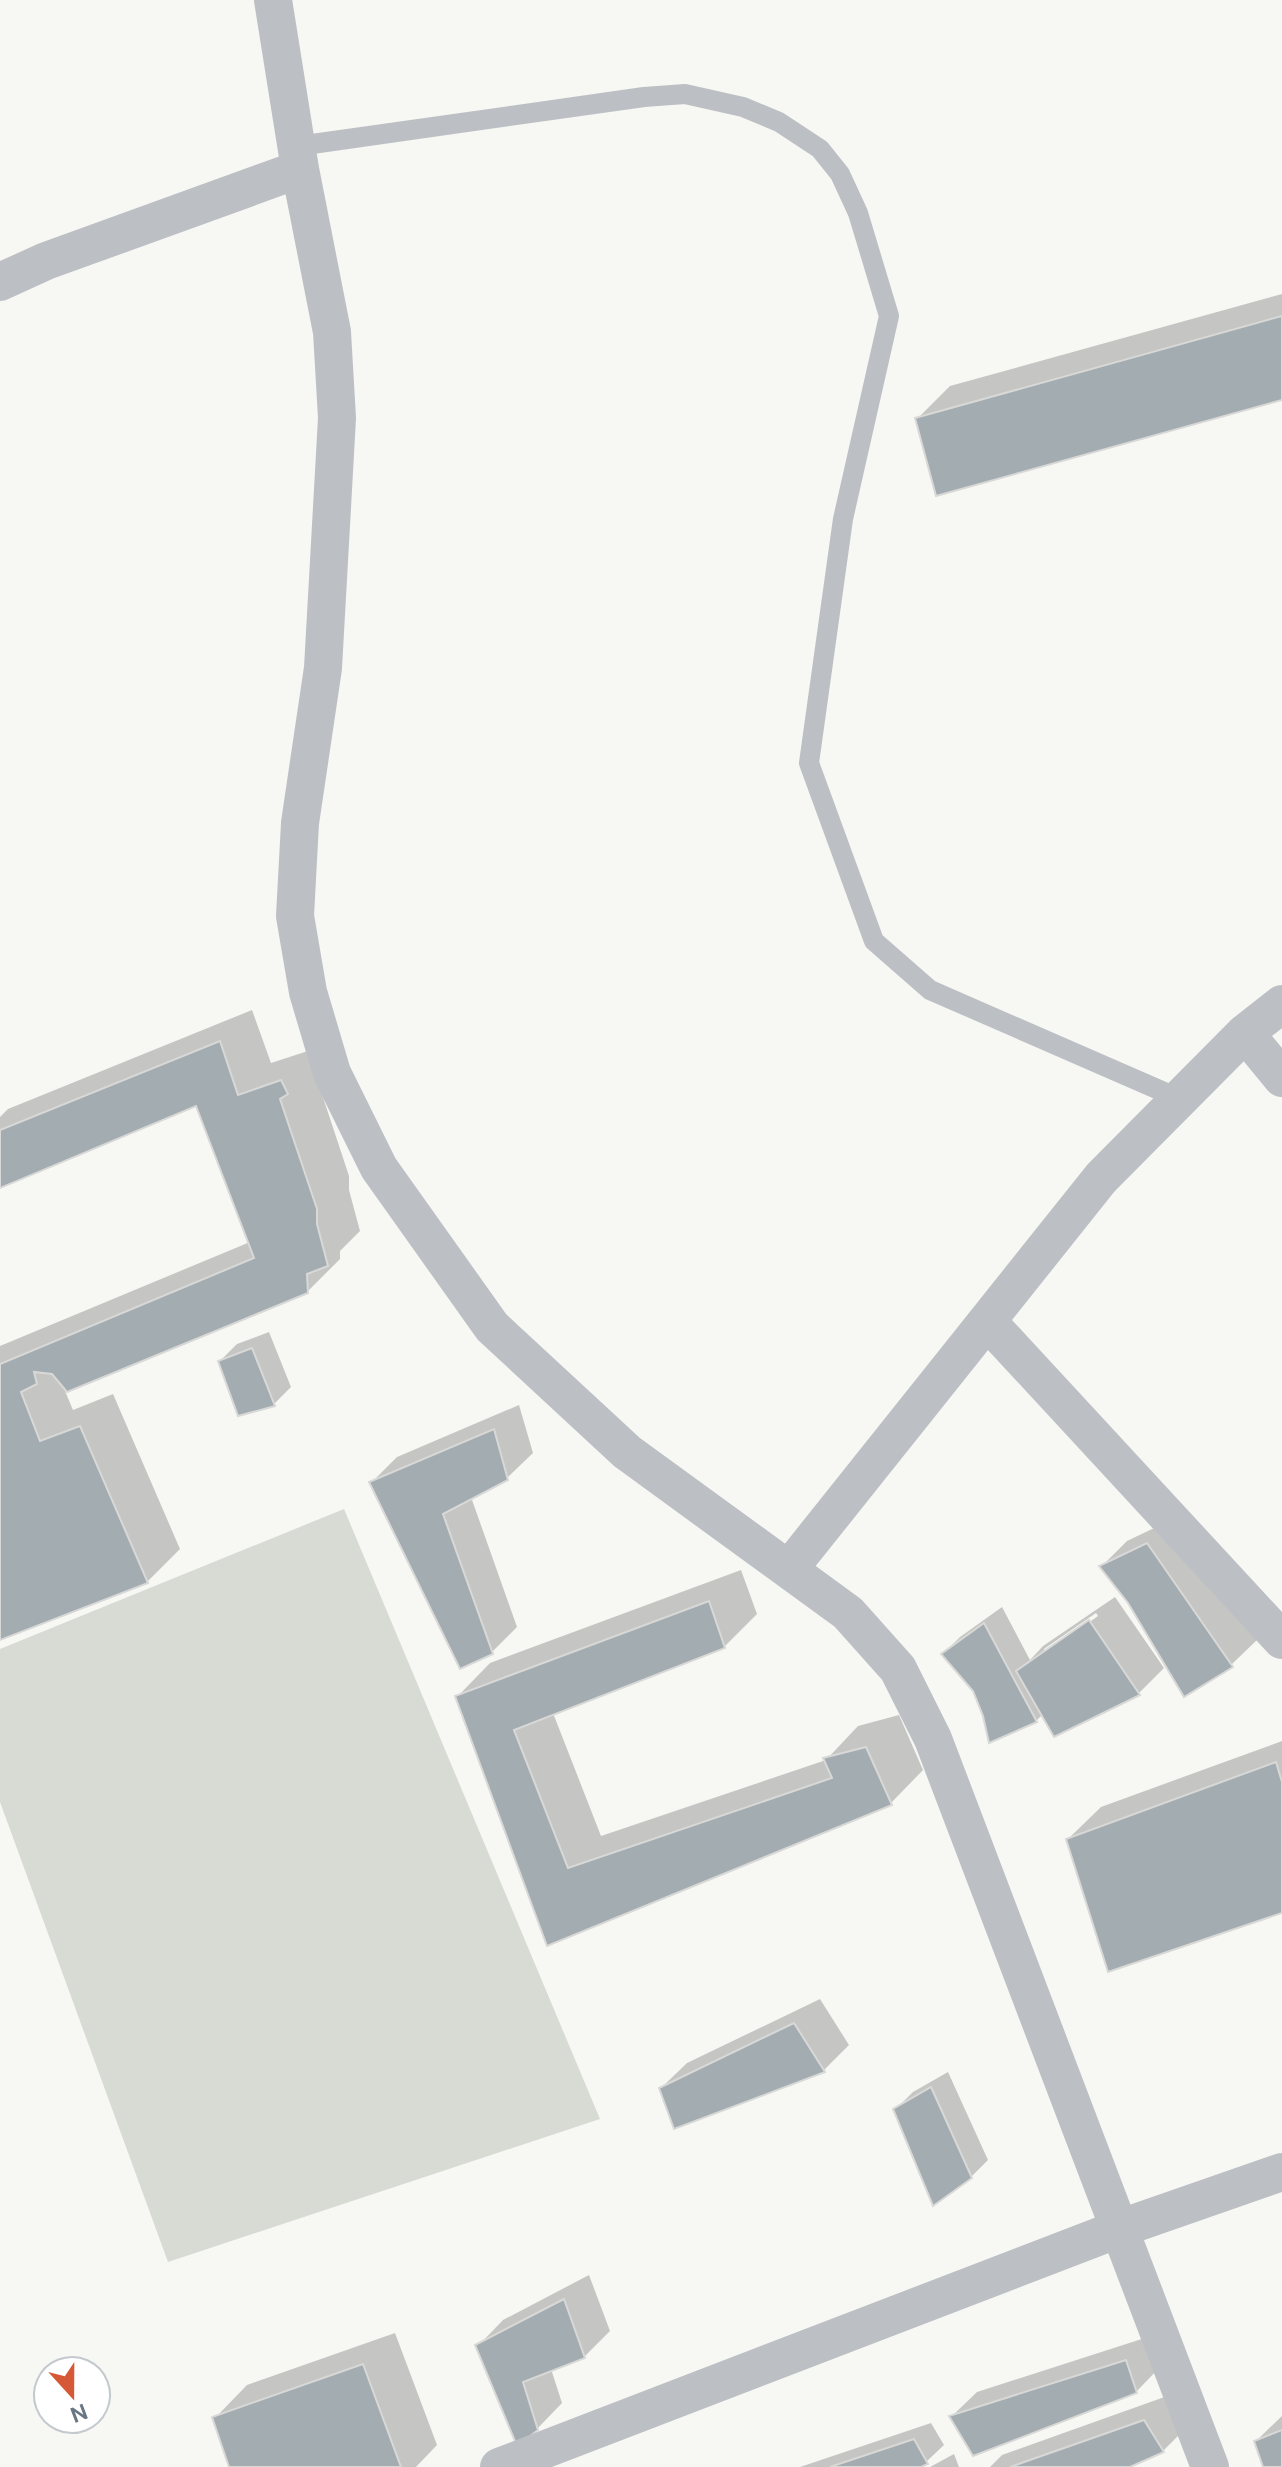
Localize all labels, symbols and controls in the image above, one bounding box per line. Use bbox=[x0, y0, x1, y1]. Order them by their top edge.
north arrow bbox=[32, 2355, 112, 2435]
text: N bbox=[66, 2397, 92, 2430]

